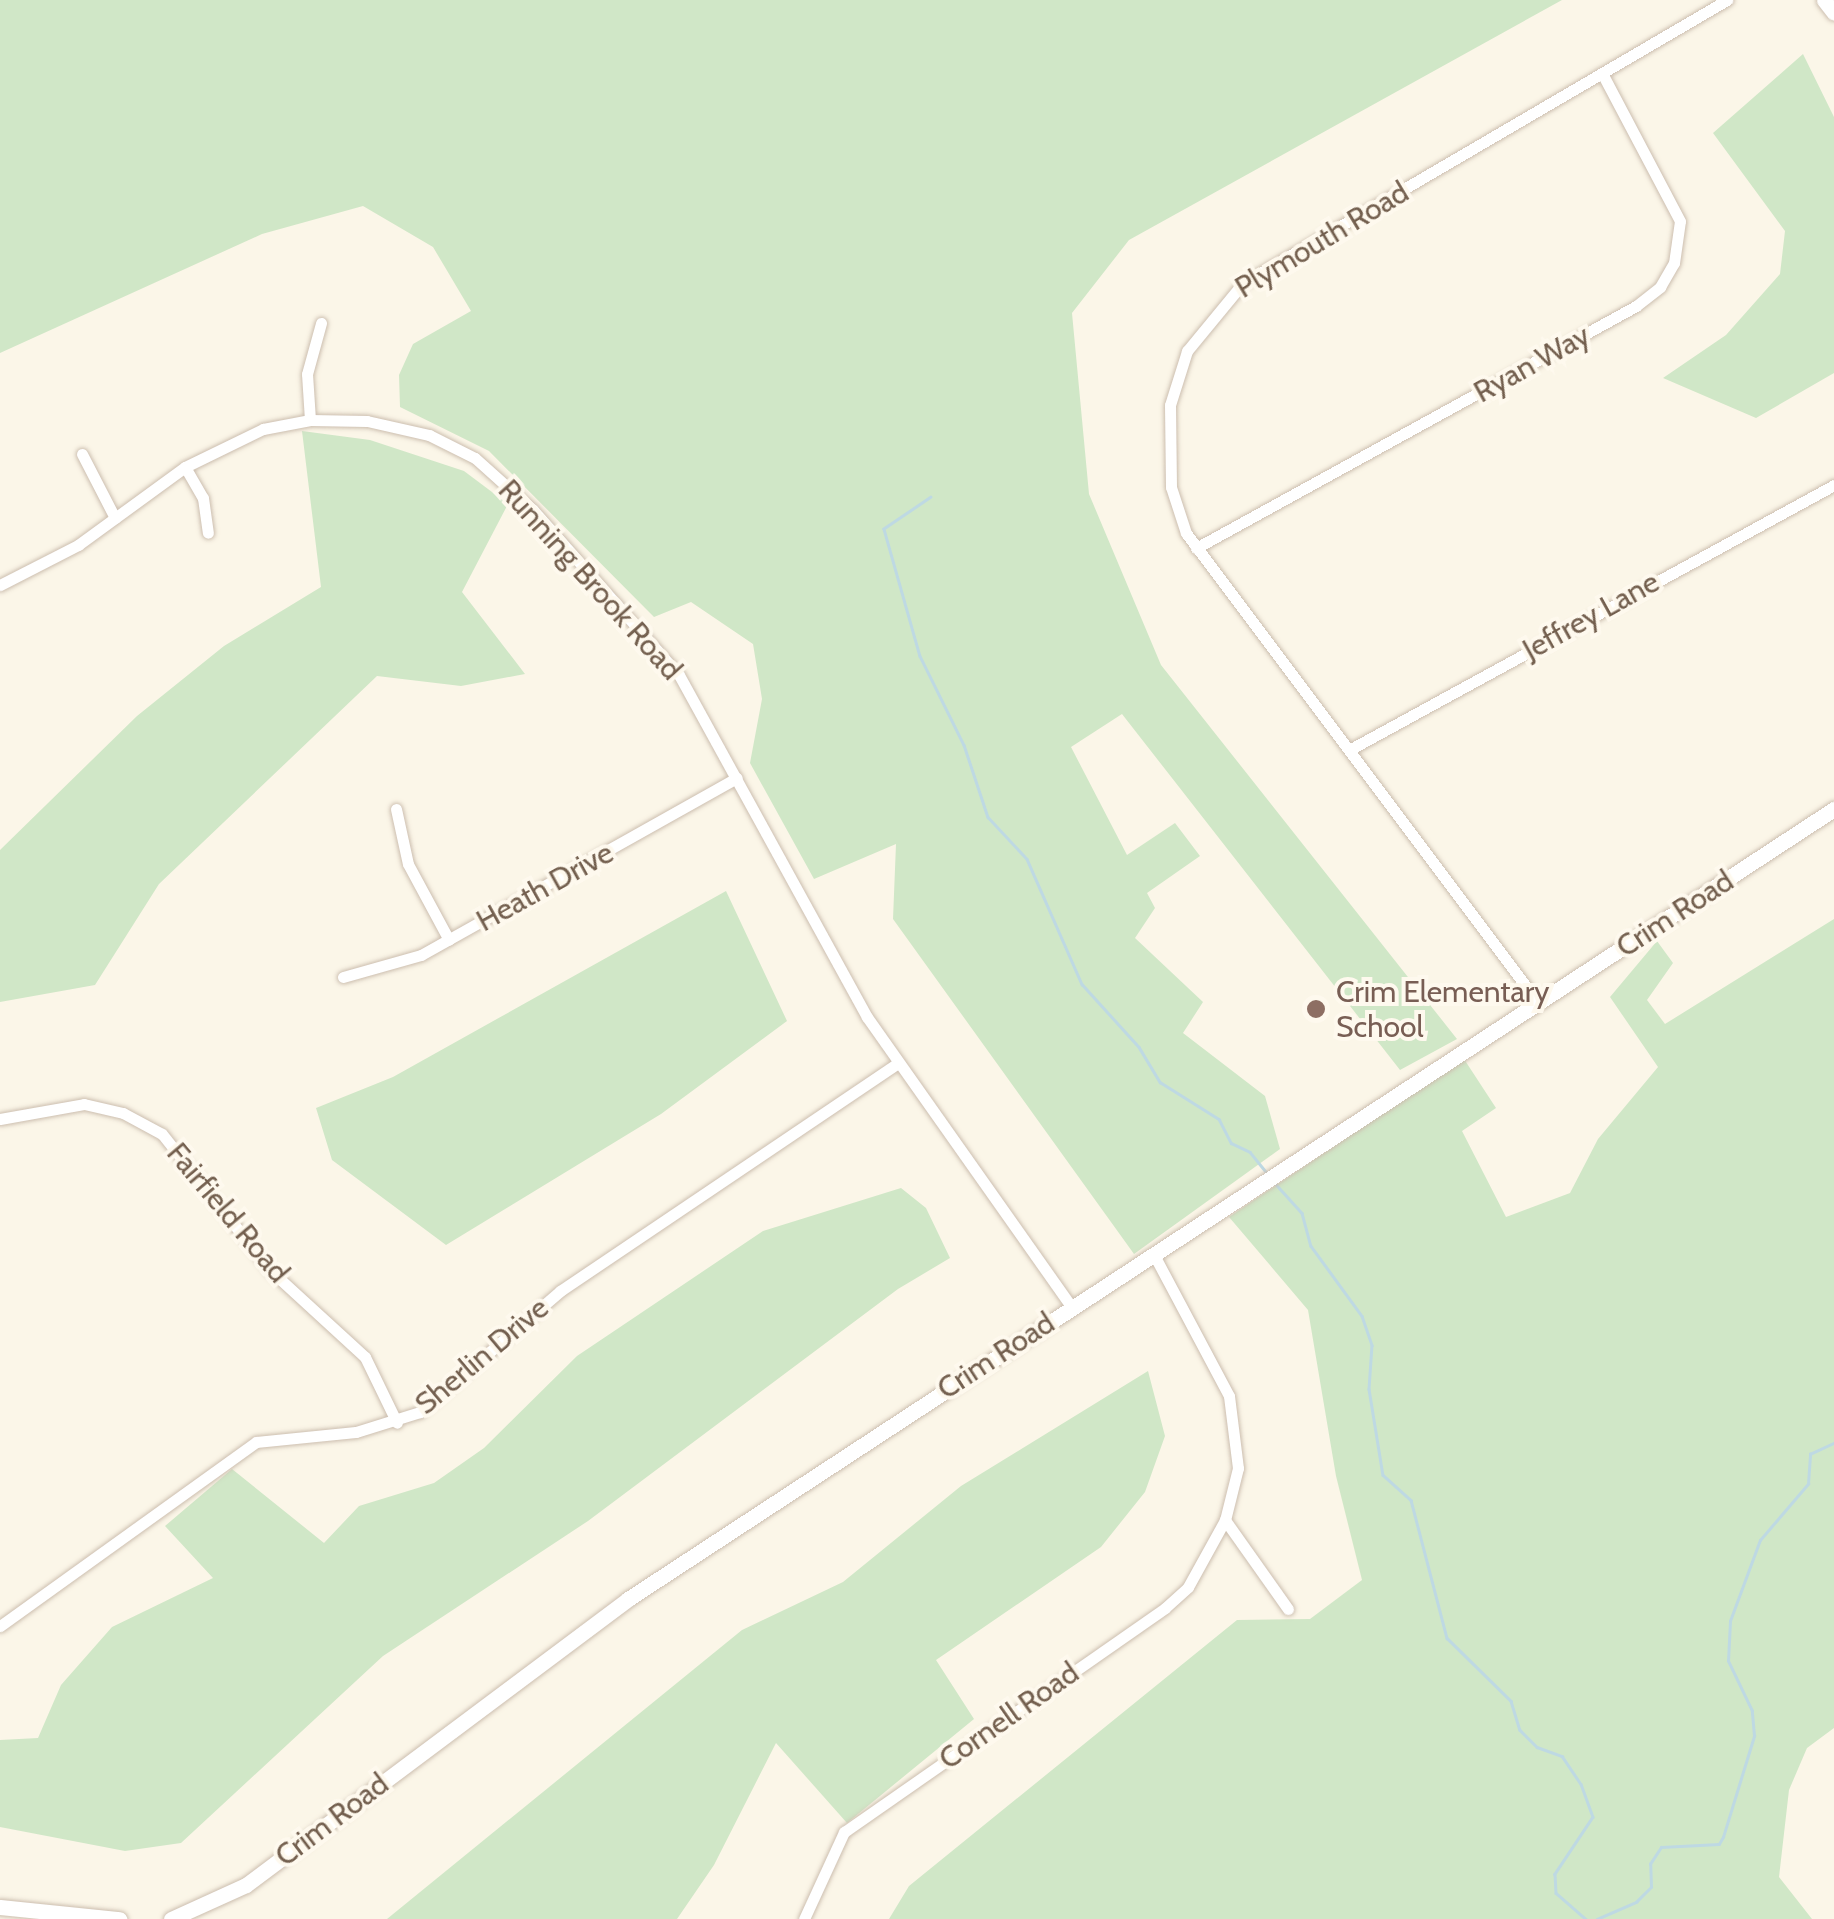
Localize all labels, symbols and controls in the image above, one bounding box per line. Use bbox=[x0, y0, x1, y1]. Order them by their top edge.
street label: Plymouth Road bbox=[1229, 174, 1415, 306]
street label: Ryan Way bbox=[1468, 318, 1596, 410]
street label: Running Brook Road bbox=[491, 473, 689, 687]
street label: Jeffrey Lane bbox=[1517, 564, 1665, 668]
street label: Heath Drive bbox=[470, 835, 620, 939]
street label: Crim Road bbox=[1610, 863, 1740, 965]
place label: Crim Elementary School bbox=[1336, 974, 1549, 1044]
marker: Crim Elementary School bbox=[1305, 998, 1327, 1020]
street label: Fairfield Road bbox=[159, 1136, 297, 1290]
street label: Sherlin Drive bbox=[408, 1290, 556, 1422]
street label: Crim Road bbox=[931, 1305, 1061, 1407]
street label: Cornell Road bbox=[932, 1655, 1086, 1777]
street label: Crim Road bbox=[268, 1766, 396, 1874]

